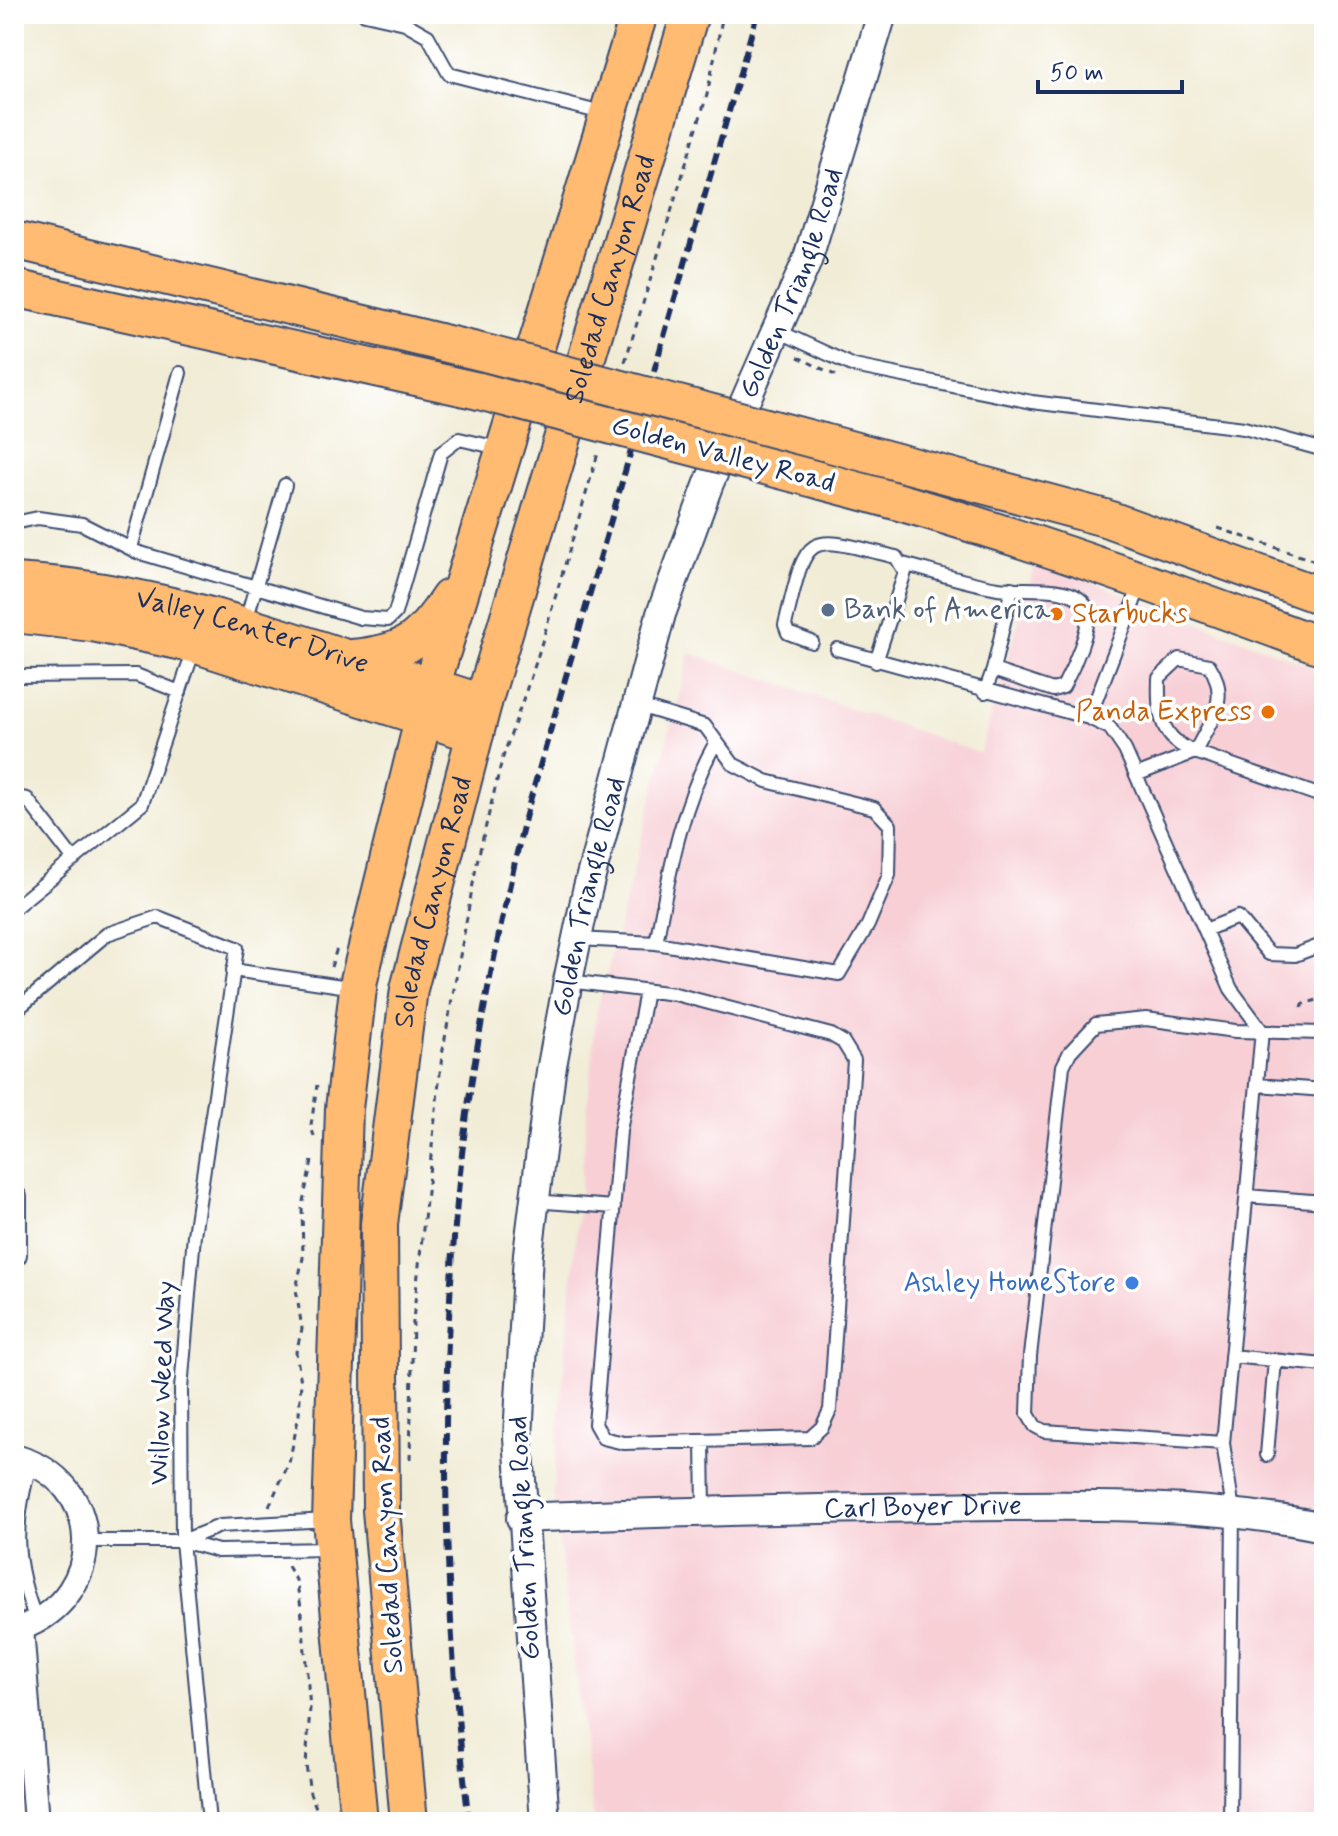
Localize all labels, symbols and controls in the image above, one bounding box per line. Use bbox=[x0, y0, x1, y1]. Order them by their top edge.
scale bar bbox=[1038, 44, 1182, 94]
text: 50 m bbox=[1050, 58, 1104, 89]
street label: Soledad Canyon Road bbox=[556, 151, 665, 408]
street label: Golden Triangle Road bbox=[730, 164, 853, 404]
street label: Golden Valley Road bbox=[607, 407, 839, 503]
street label: Valley Center Drive bbox=[132, 580, 374, 683]
place label: Bank of America bbox=[844, 592, 1051, 629]
place label: Starbucks bbox=[1072, 596, 1188, 633]
marker: Bank of America bbox=[819, 601, 837, 619]
marker: Starbucks bbox=[1047, 605, 1065, 623]
place label: Panda Express bbox=[1076, 694, 1252, 731]
marker: Panda Express bbox=[1259, 703, 1277, 721]
street label: Soledad Canyon Road bbox=[386, 773, 482, 1030]
street label: Golden Triangle Road bbox=[543, 773, 635, 1019]
place label: Ashley HomeStore bbox=[904, 1265, 1116, 1302]
marker: Ashley HomeStore bbox=[1123, 1274, 1141, 1292]
street label: Willow Weed Way bbox=[141, 1280, 185, 1486]
street label: Soledad Canyon Road bbox=[363, 1415, 413, 1675]
street label: Golden Triangle Road bbox=[500, 1415, 553, 1661]
street label: Carl Boyer Drive bbox=[824, 1487, 1022, 1527]

